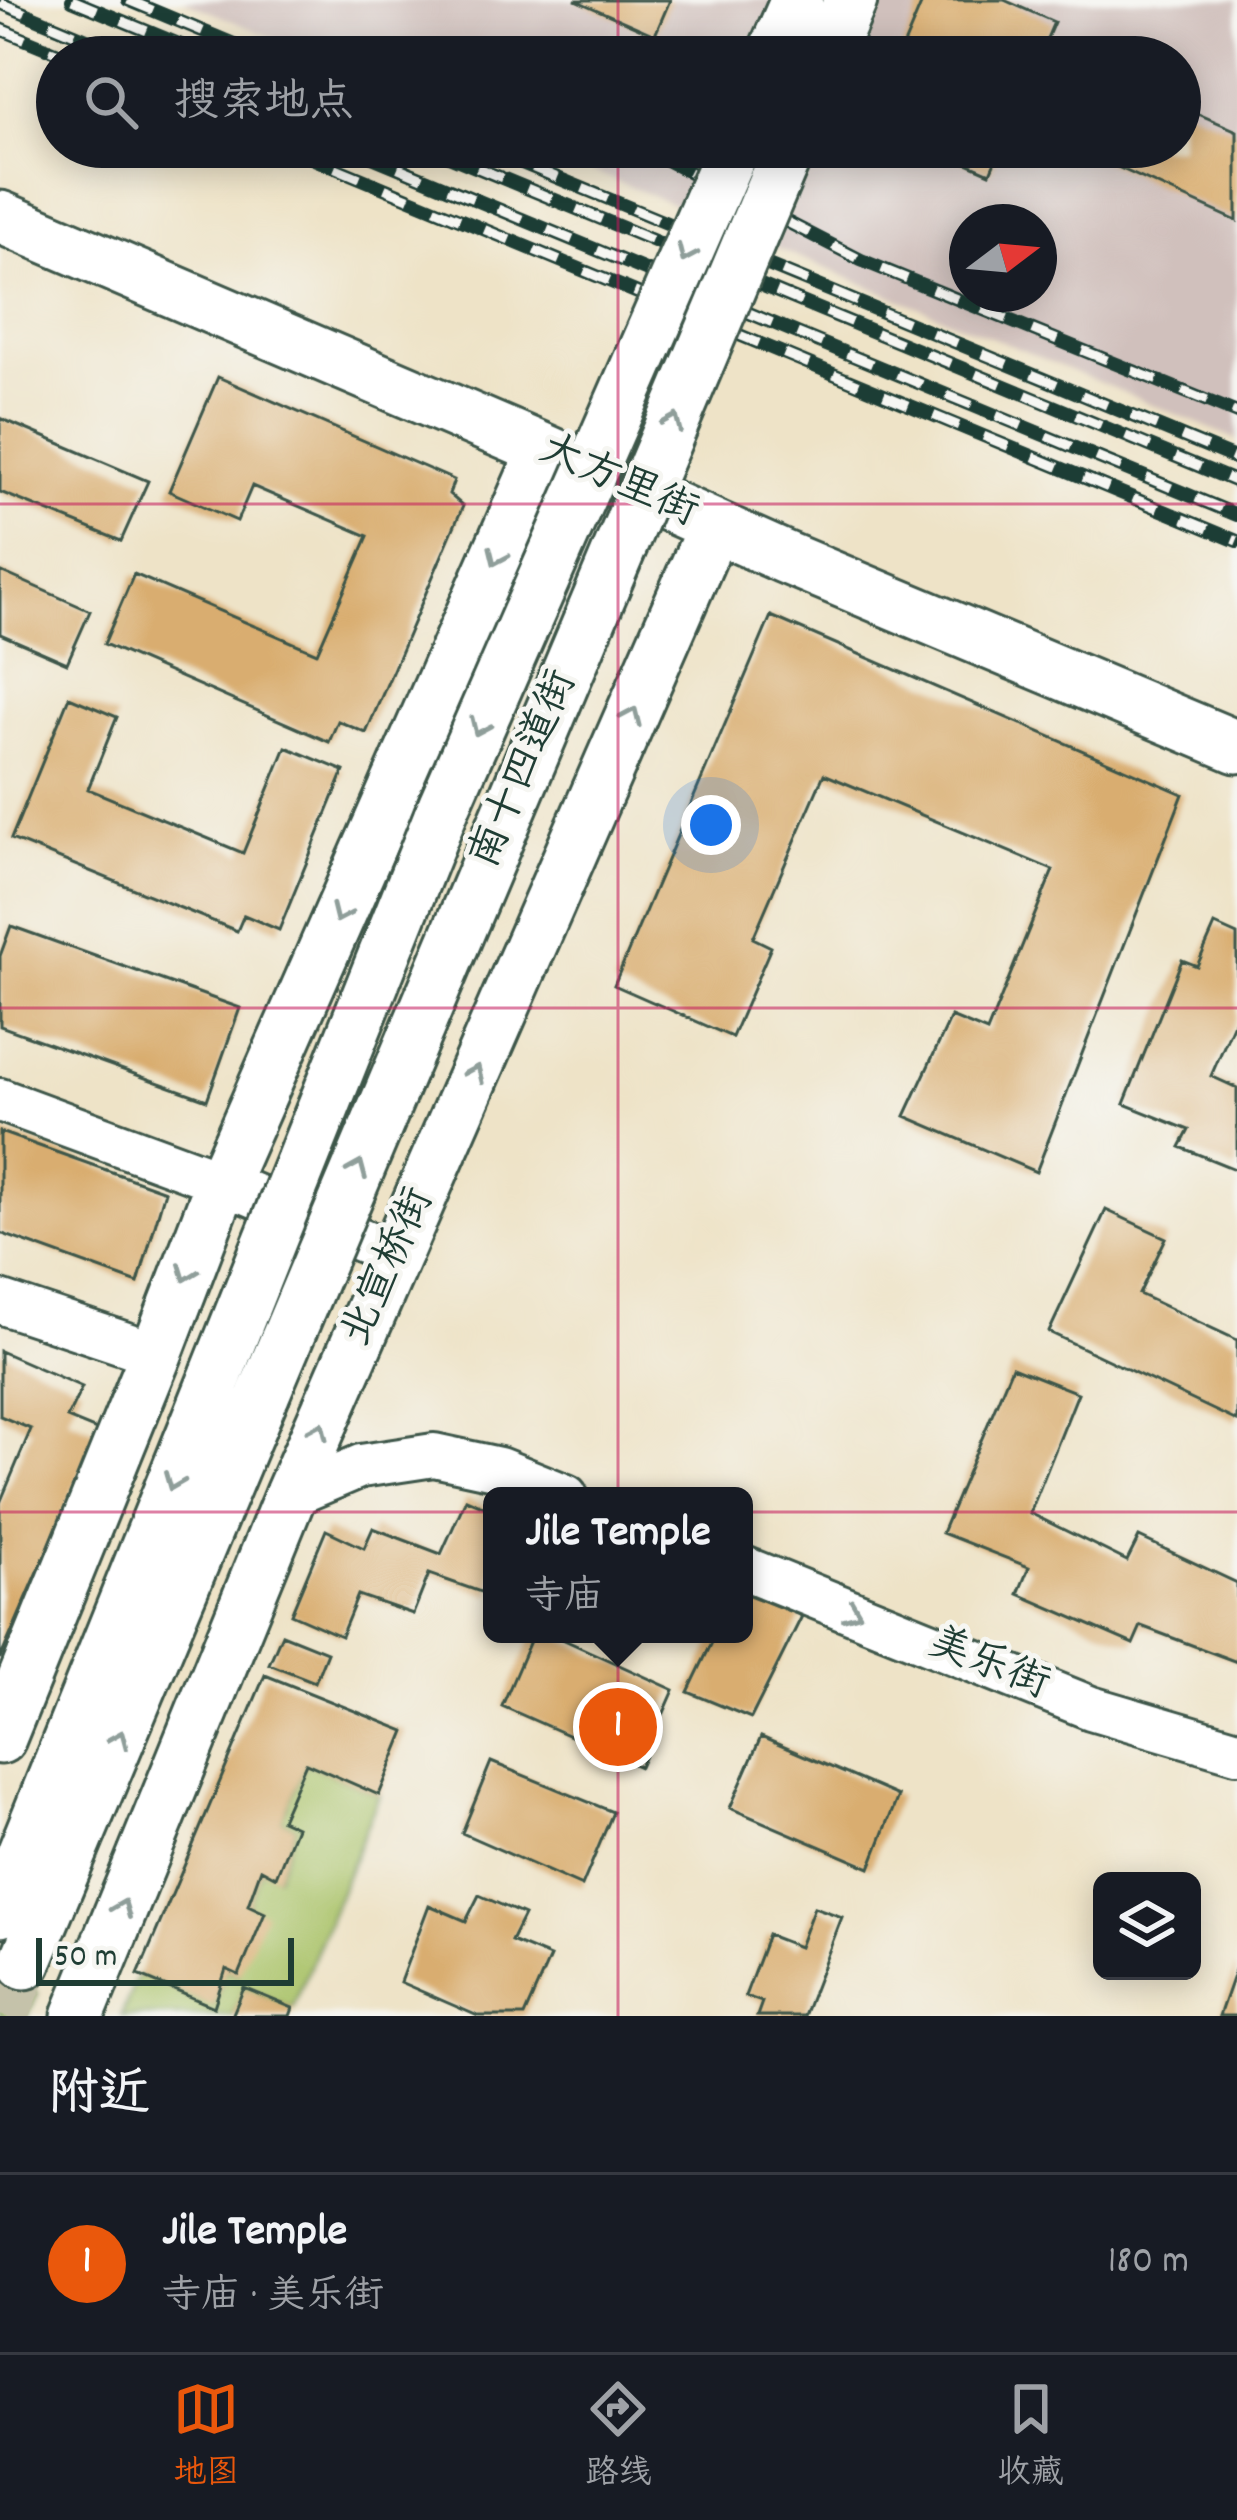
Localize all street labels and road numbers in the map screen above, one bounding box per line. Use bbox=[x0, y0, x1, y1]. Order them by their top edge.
street label: 大方里街 bbox=[529, 421, 707, 545]
street label: 南十四道街 bbox=[457, 662, 595, 878]
street label: 北宣桥街 bbox=[328, 1179, 452, 1357]
street label: 美乐街 bbox=[918, 1615, 1058, 1717]

